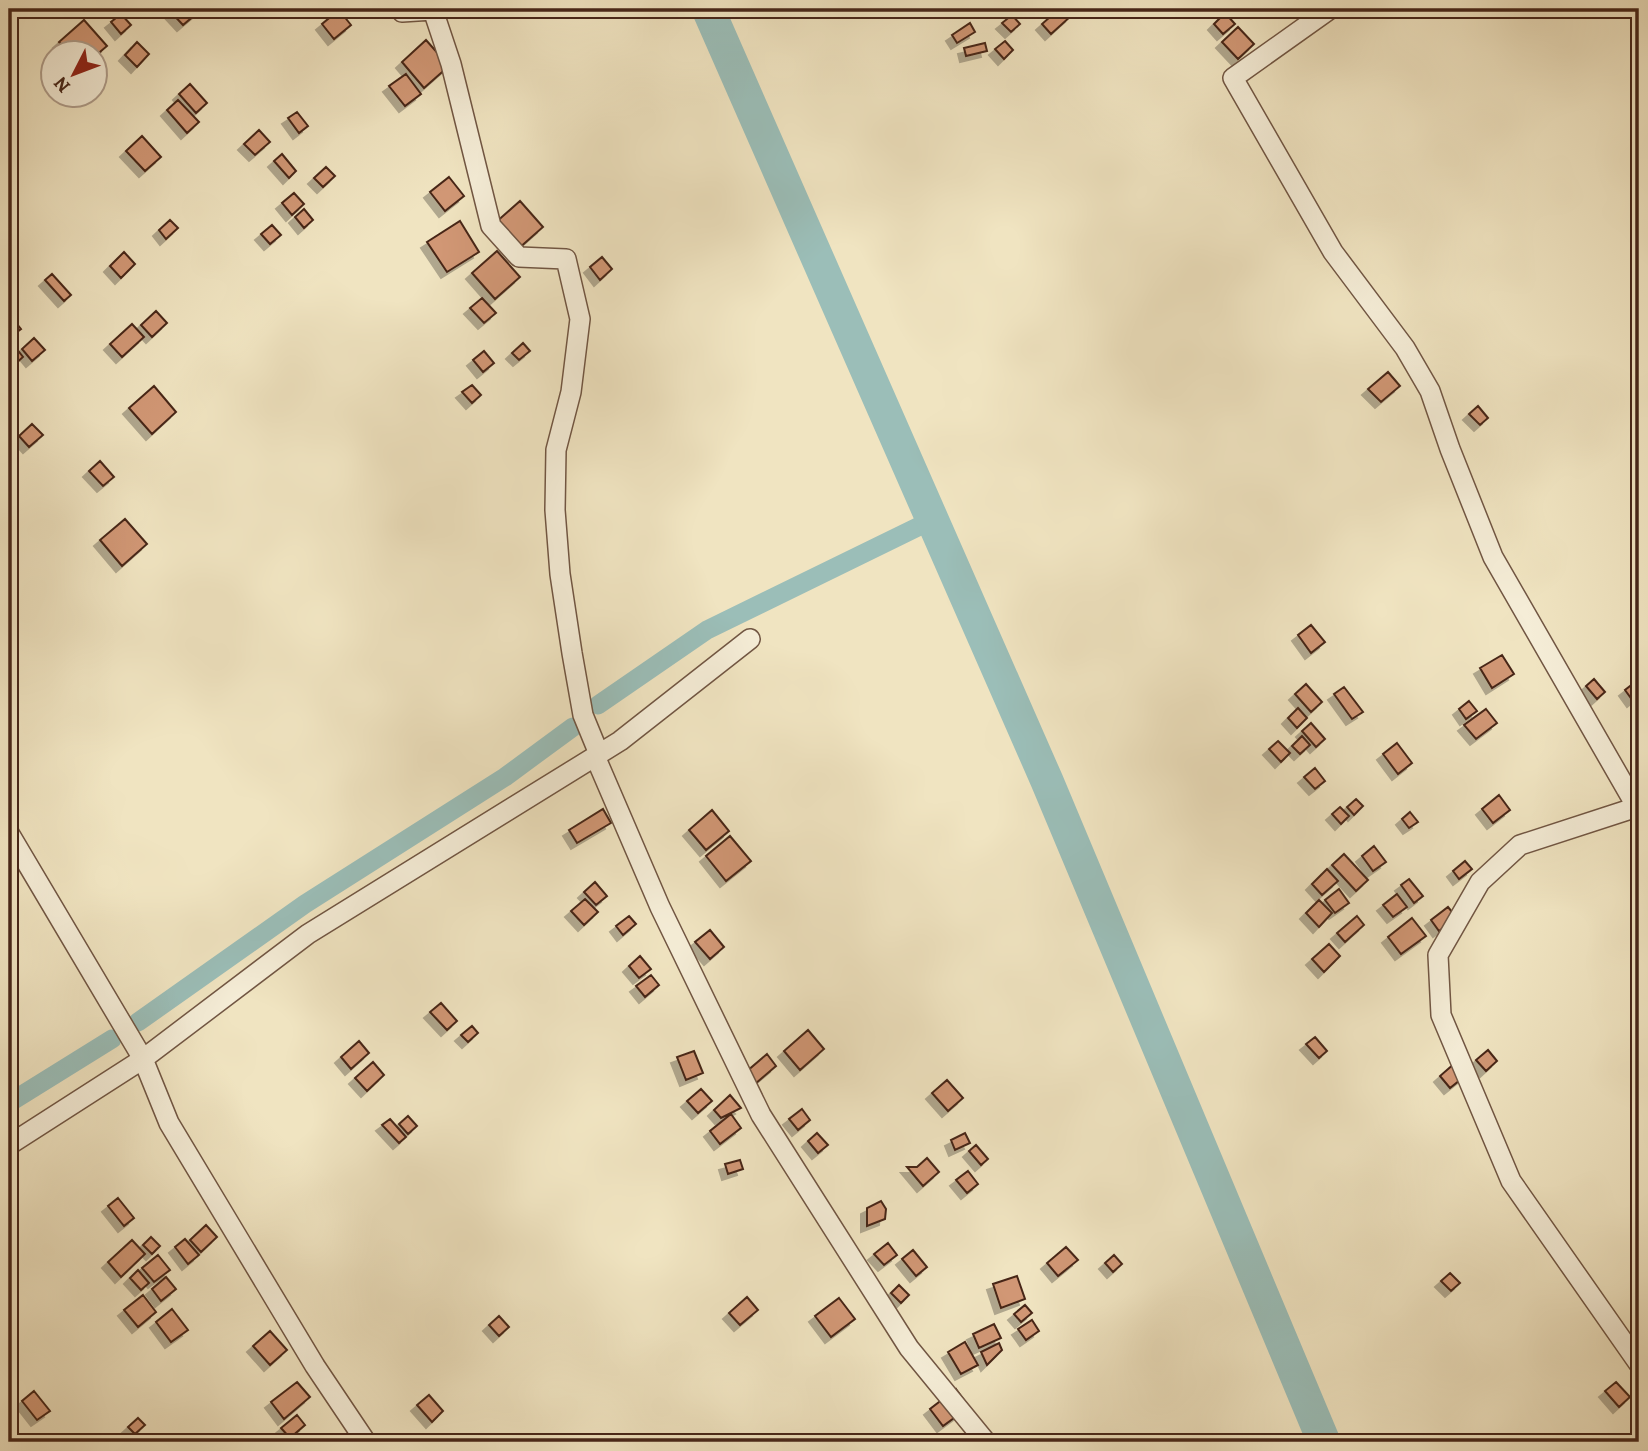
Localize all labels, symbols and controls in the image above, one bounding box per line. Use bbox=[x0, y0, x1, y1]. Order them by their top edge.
north arrow bbox=[38, 38, 108, 108]
text: N bbox=[48, 71, 76, 99]

